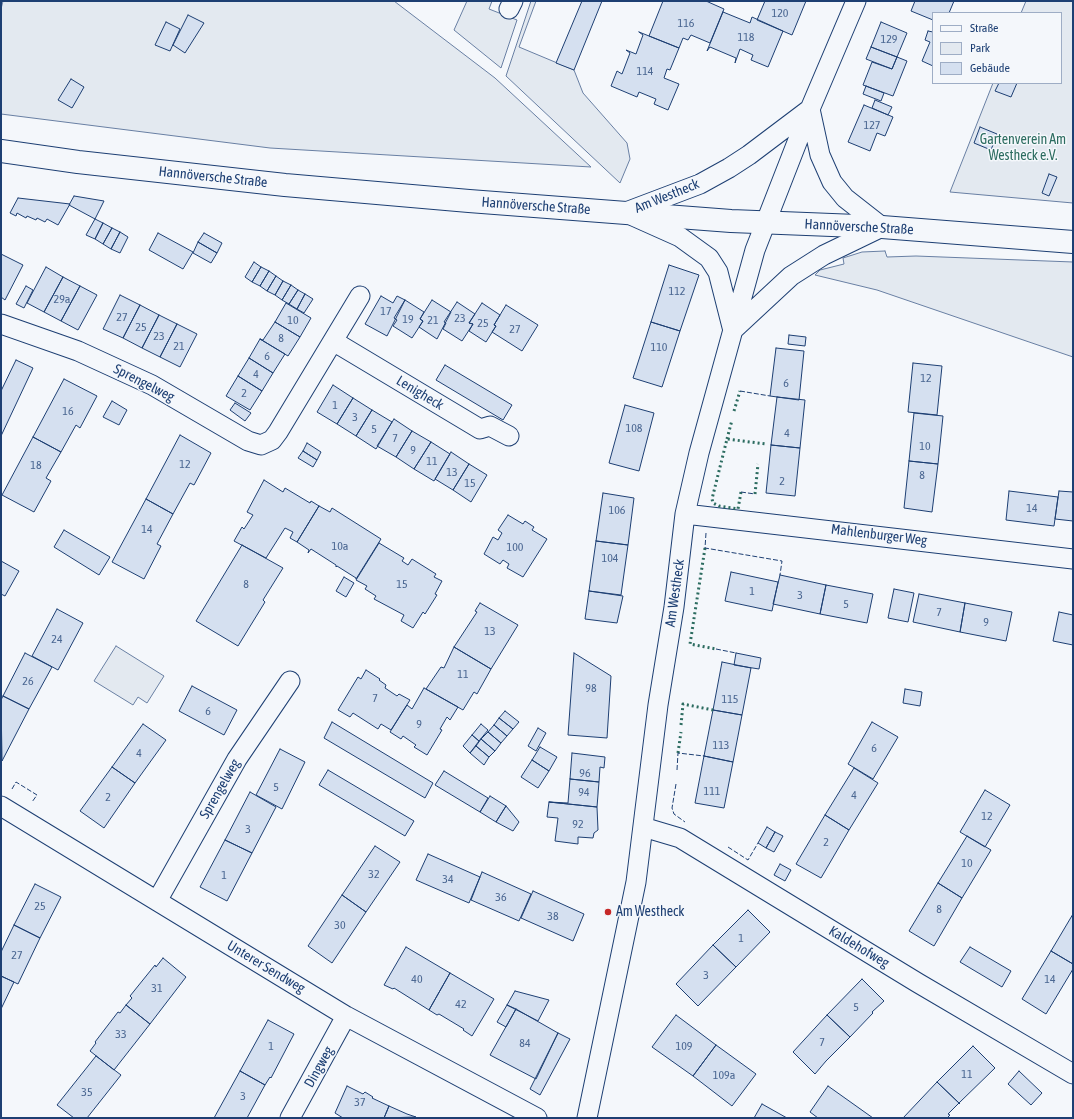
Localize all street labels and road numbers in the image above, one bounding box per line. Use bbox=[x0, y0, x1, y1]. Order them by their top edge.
street label: Hannöversche Straße bbox=[158, 163, 268, 191]
street label: Am Westheck bbox=[632, 175, 702, 217]
street label: Hannöversche Straße bbox=[481, 194, 591, 218]
street label: Hannöversche Straße bbox=[804, 216, 914, 238]
street label: Sprengelweg bbox=[111, 361, 177, 405]
street label: Lenigheck bbox=[393, 372, 447, 414]
street label: Mahlenburger Weg bbox=[830, 521, 928, 549]
street label: Am Westheck bbox=[662, 558, 688, 628]
street label: Sprengelweg bbox=[196, 756, 244, 822]
street label: Kaldehofweg bbox=[826, 922, 892, 972]
street label: Unterer Sendweg bbox=[224, 937, 308, 997]
street label: Dingweg bbox=[301, 1043, 337, 1091]

